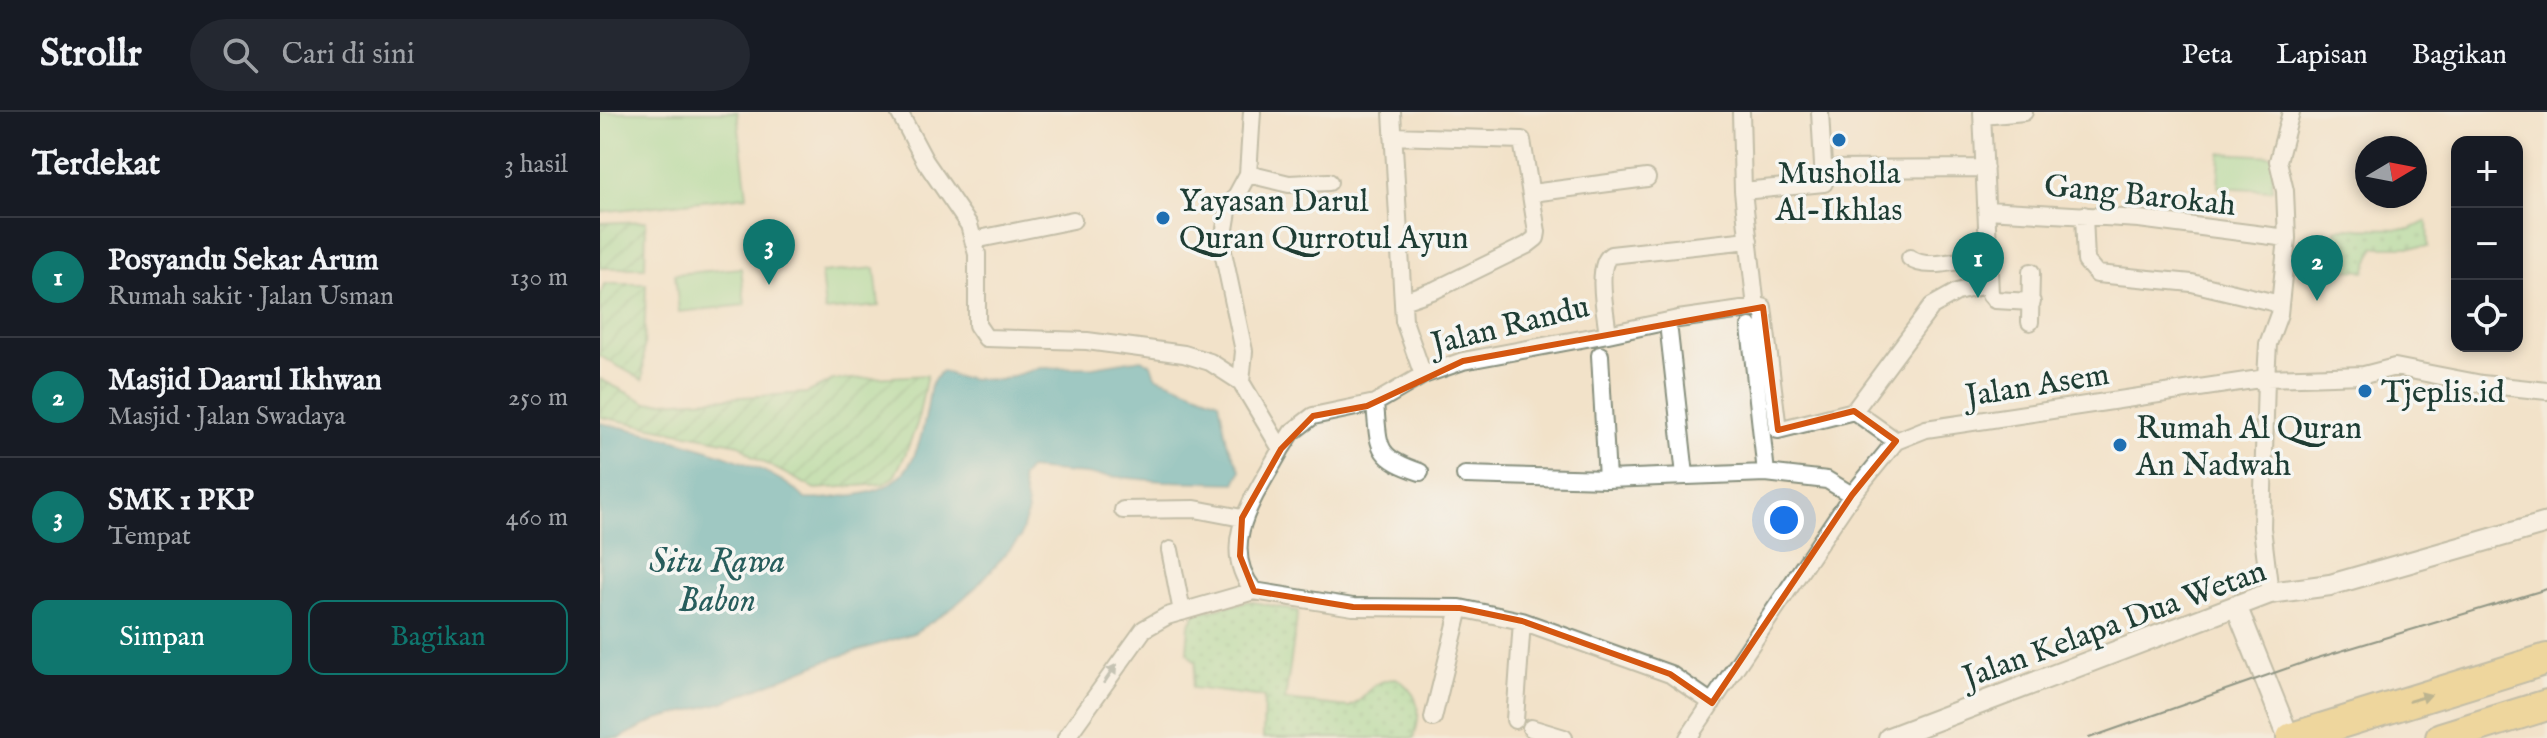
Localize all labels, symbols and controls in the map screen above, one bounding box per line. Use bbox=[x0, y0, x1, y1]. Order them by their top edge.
search box bbox=[190, 19, 750, 91]
text: Strollr bbox=[40, 31, 142, 79]
icon: search bbox=[218, 33, 262, 77]
text: Cari di sini bbox=[282, 36, 415, 74]
text: Peta bbox=[2182, 38, 2232, 73]
text: Lapisan bbox=[2276, 38, 2368, 73]
text: Bagikan bbox=[2412, 38, 2507, 73]
marker: Musholla Al-Ikhlas bbox=[1830, 131, 1848, 149]
north arrow bbox=[2355, 136, 2427, 208]
map controls bbox=[2451, 136, 2523, 352]
button: + bbox=[2451, 136, 2523, 208]
text: Terdekat bbox=[32, 143, 160, 186]
text: 3 hasil bbox=[504, 148, 568, 181]
place label: Musholla Al-Ikhlas bbox=[1774, 154, 1903, 232]
street label: Gang Barokah bbox=[2042, 166, 2238, 227]
place label: Yayasan Darul Quran Qurrotul Ayun bbox=[1179, 182, 1469, 260]
button: − bbox=[2451, 208, 2523, 280]
marker: Yayasan Darul Quran Qurrotul Ayun bbox=[1154, 209, 1172, 227]
pin: 3 bbox=[743, 219, 795, 285]
pin: 1 bbox=[1952, 232, 2004, 298]
pin: 2 bbox=[2291, 235, 2343, 301]
text: Posyandu Sekar Arum bbox=[108, 242, 379, 280]
text: 1 bbox=[53, 261, 63, 294]
text: 130 m bbox=[510, 261, 568, 294]
text: Rumah sakit · Jalan Usman bbox=[108, 280, 394, 313]
button: locate bbox=[2451, 280, 2523, 352]
street label: Jalan Randu bbox=[1424, 287, 1594, 367]
street label: Jalan Asem bbox=[1960, 355, 2112, 419]
text: Masjid Daarul Ikhwan bbox=[108, 362, 382, 400]
place label: Tjeplis.id bbox=[2381, 373, 2506, 414]
text: 2 bbox=[52, 381, 64, 414]
text: 250 m bbox=[508, 381, 568, 414]
marker: Tjeplis.id bbox=[2356, 382, 2374, 400]
text: Masjid · Jalan Swadaya bbox=[108, 400, 346, 433]
place label: Rumah Al Quran An Nadwah bbox=[2135, 409, 2362, 487]
marker: Rumah Al Quran An Nadwah bbox=[2111, 436, 2129, 454]
text: SMK 1 PKP bbox=[108, 482, 254, 520]
your location bbox=[1764, 500, 1804, 540]
text: 3 bbox=[53, 501, 63, 534]
text: 460 m bbox=[506, 501, 568, 534]
text: Tempat bbox=[108, 520, 191, 553]
water label: Situ Rawa Babon bbox=[649, 541, 785, 623]
street label: Jalan Kelapa Dua Wetan bbox=[1955, 551, 2272, 700]
button: Simpan bbox=[32, 600, 292, 675]
button: Bagikan bbox=[308, 600, 568, 675]
one-way arrow bbox=[1102, 664, 1117, 685]
one-way arrow bbox=[2409, 691, 2433, 704]

